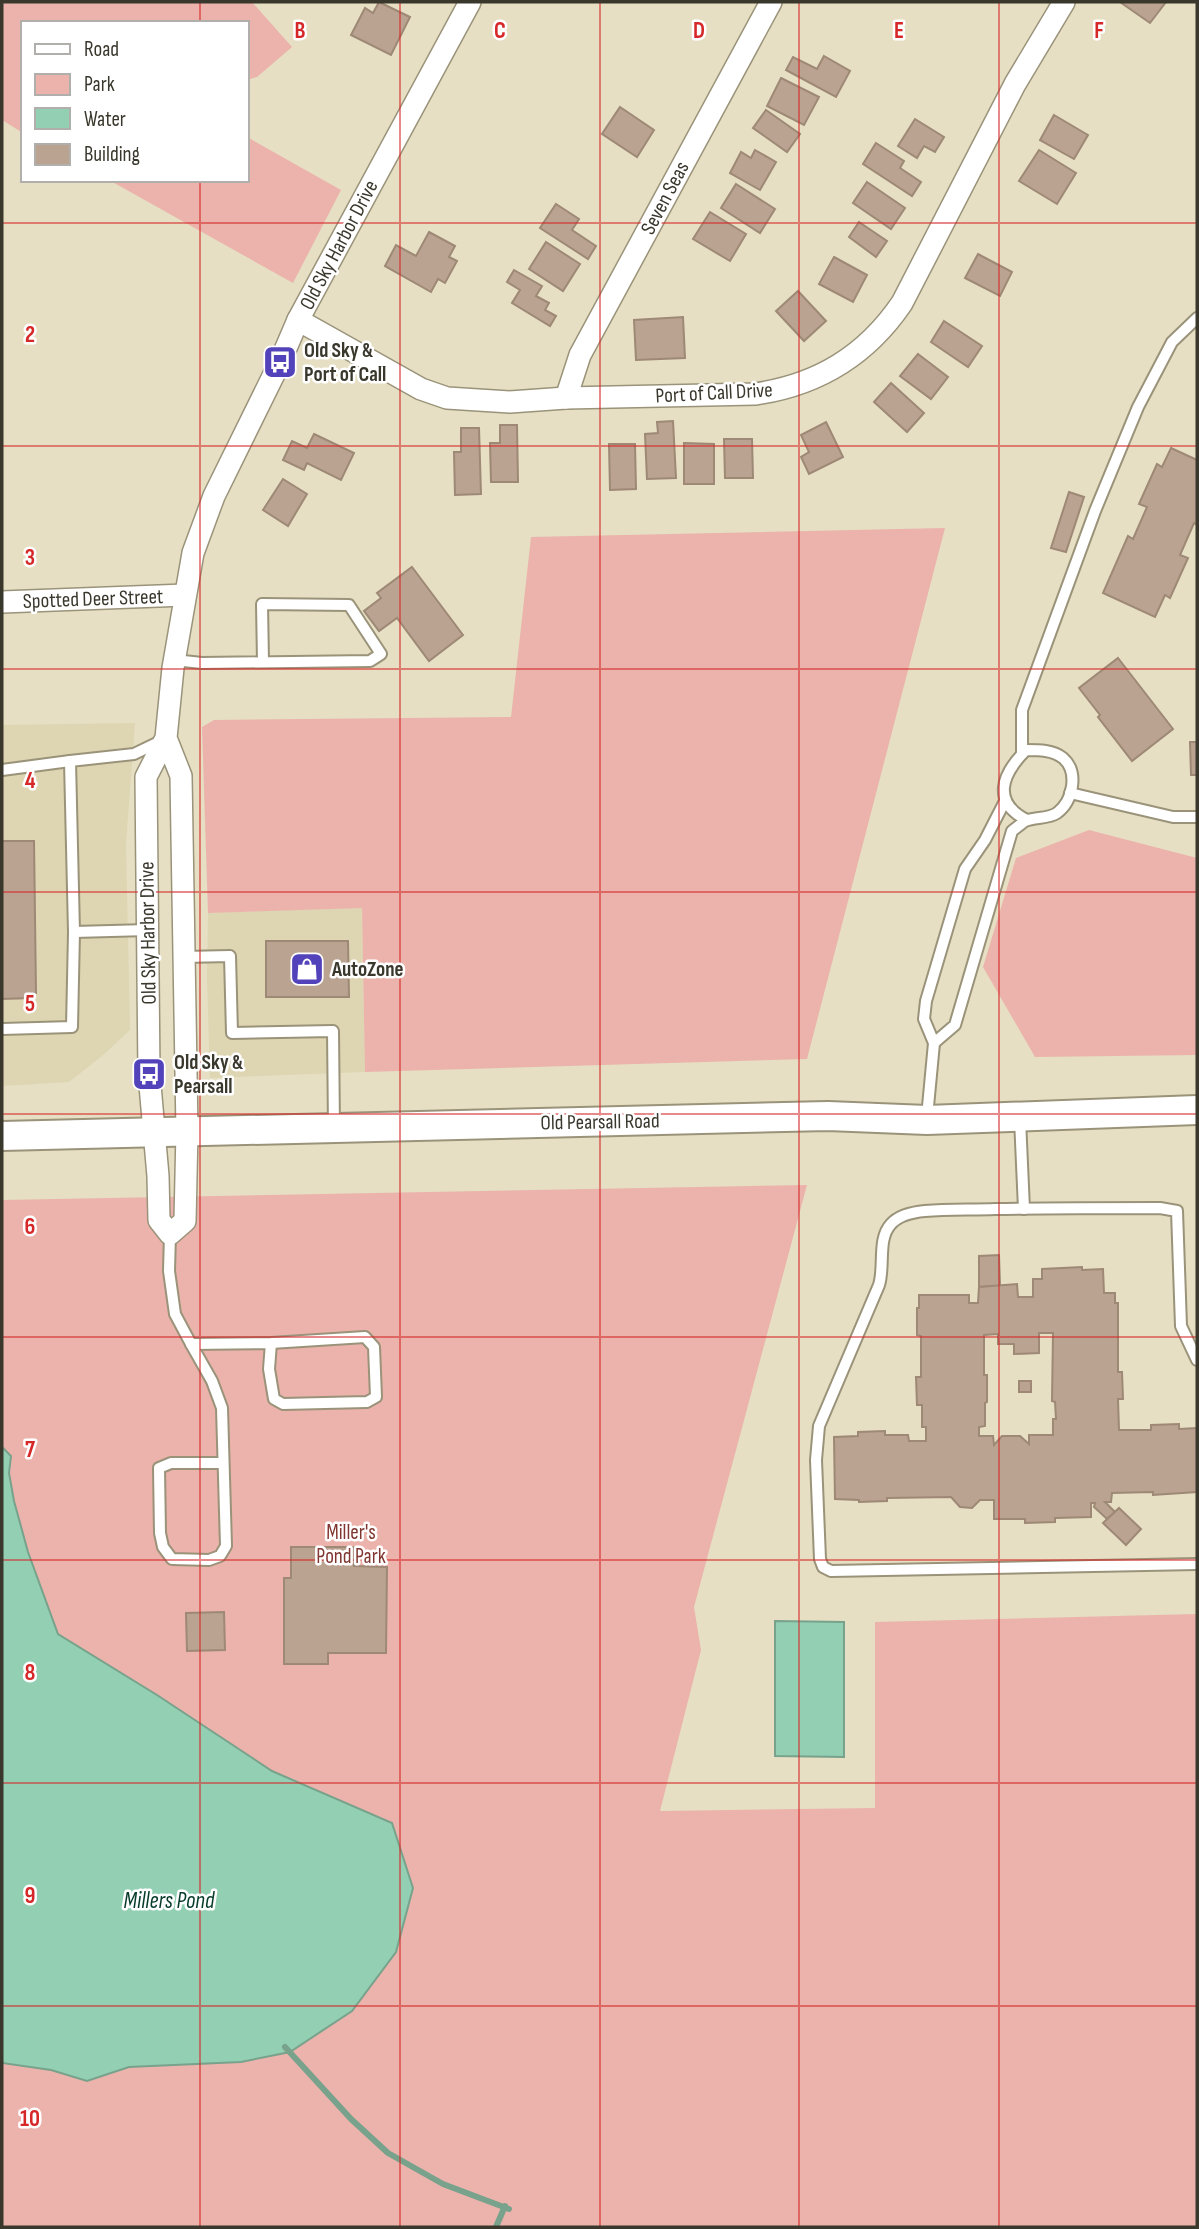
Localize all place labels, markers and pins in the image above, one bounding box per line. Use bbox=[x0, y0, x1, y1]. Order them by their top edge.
place label: Old Sky & Port of Call bbox=[304, 338, 386, 387]
bus stop icon: Old Sky & Port of Call bbox=[261, 343, 299, 381]
shop icon: AutoZone bbox=[288, 950, 326, 988]
place label: AutoZone bbox=[331, 957, 404, 982]
place label: Old Sky & Pearsall bbox=[174, 1050, 243, 1099]
bus stop icon: Old Sky & Pearsall bbox=[130, 1055, 168, 1093]

